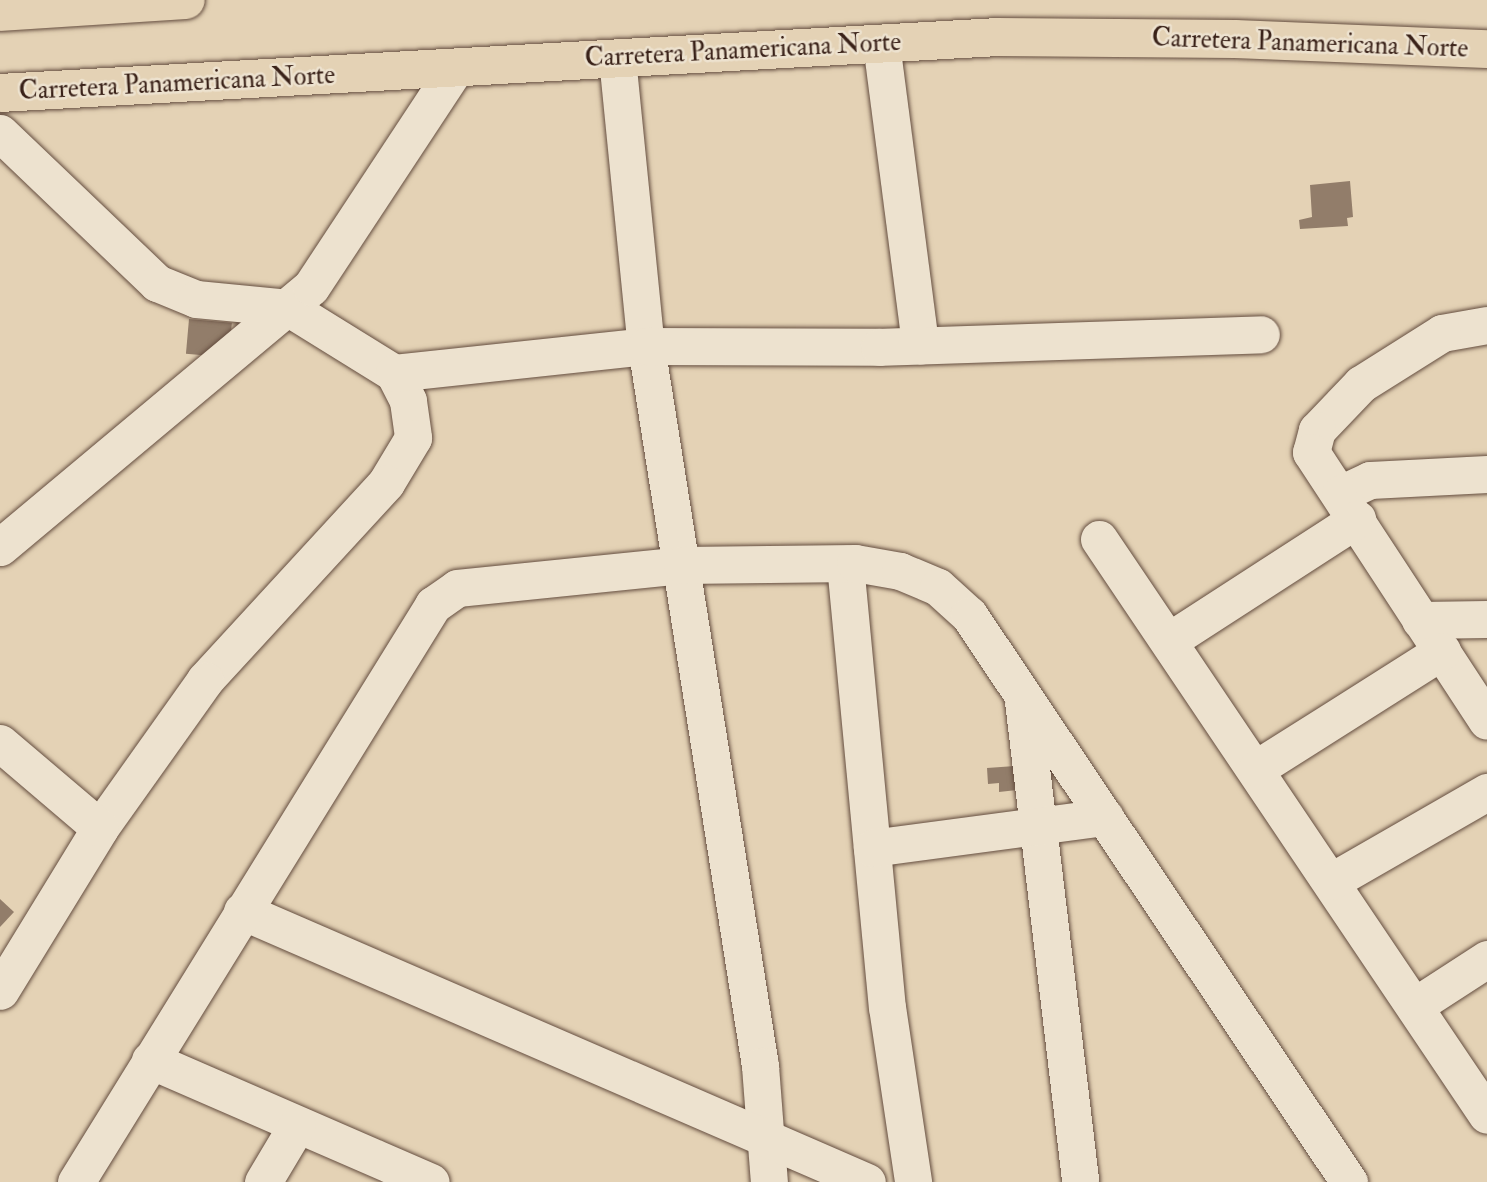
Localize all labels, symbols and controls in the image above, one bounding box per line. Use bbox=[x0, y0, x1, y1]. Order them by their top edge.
street label: Carretera Panamericana Norte bbox=[1151, 23, 1469, 65]
street label: Carretera Panamericana Norte bbox=[584, 27, 902, 75]
street label: Carretera Panamericana Norte bbox=[18, 60, 336, 108]

